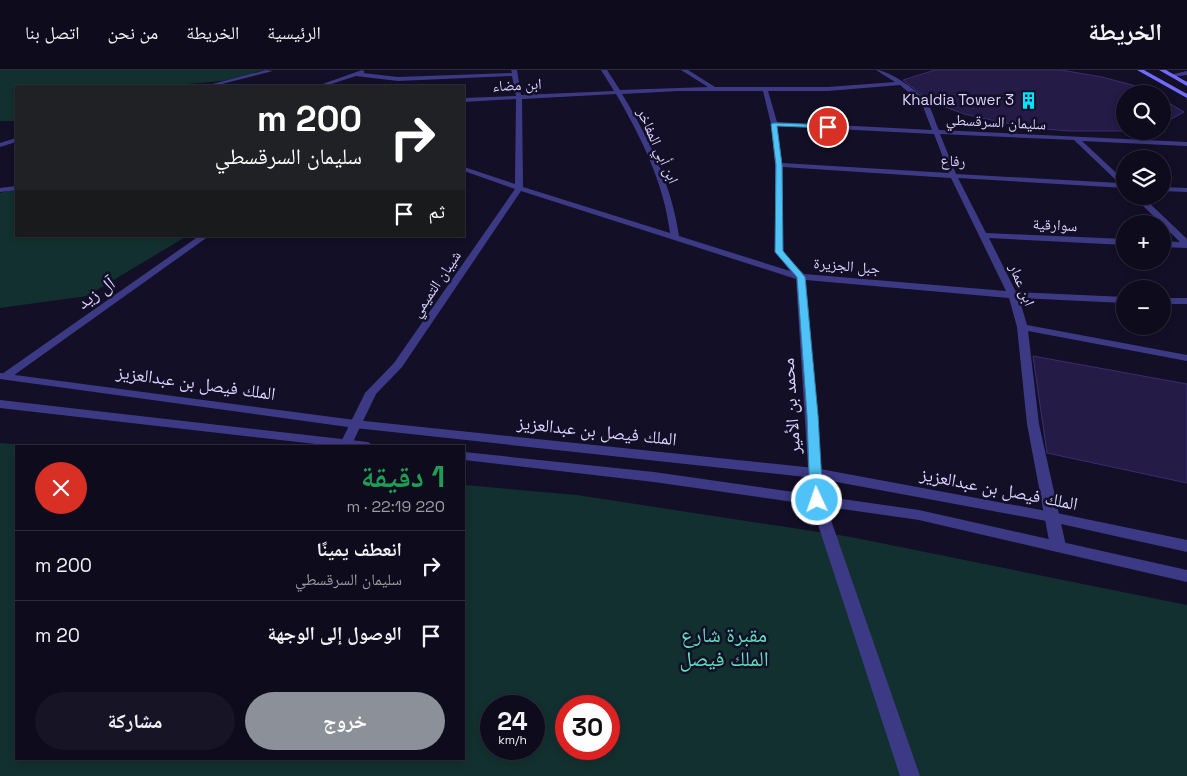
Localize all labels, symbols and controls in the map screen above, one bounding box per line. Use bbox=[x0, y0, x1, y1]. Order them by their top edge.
text: الخريطة bbox=[1088, 16, 1162, 47]
text: اتصل بنا bbox=[25, 21, 80, 44]
text: من نحن bbox=[108, 21, 158, 44]
text: الخريطة bbox=[186, 21, 239, 44]
text: الرئيسية bbox=[267, 21, 321, 44]
street label: ابن مضاء bbox=[492, 74, 542, 96]
map controls bbox=[1116, 85, 1171, 335]
button: search bbox=[1116, 85, 1171, 140]
place label: Khaldia Tower 3 bbox=[902, 90, 1014, 109]
building icon: Khaldia Tower 3 bbox=[1018, 90, 1038, 110]
text: 200 m bbox=[257, 97, 362, 141]
street label: ابن أبي المفاخر bbox=[630, 104, 683, 187]
icon: right bbox=[380, 105, 445, 170]
pin bbox=[807, 106, 849, 148]
street label: سليمان السرقسطي bbox=[945, 109, 1047, 136]
icon: arrive bbox=[814, 113, 842, 141]
text: سليمان السرقسطي bbox=[215, 142, 362, 170]
street label: رفاع bbox=[940, 150, 966, 172]
button: layers bbox=[1116, 150, 1171, 205]
text: ثم bbox=[428, 199, 445, 224]
icon: arrive bbox=[390, 200, 418, 228]
street label: سوارقية bbox=[1032, 214, 1078, 235]
button: + bbox=[1116, 215, 1171, 270]
street label: شيبان التميمي bbox=[406, 247, 467, 322]
street label: جبل الجزيرة bbox=[813, 253, 882, 279]
street label: ابن عمار bbox=[1004, 260, 1039, 309]
street label: آل زيد bbox=[72, 271, 120, 314]
button: − bbox=[1116, 280, 1171, 335]
street label: محمد بن الأمير bbox=[776, 357, 805, 456]
street label: الملك فيصل بن عبدالعزيز bbox=[114, 360, 277, 405]
street label: الملك فيصل بن عبدالعزيز bbox=[515, 411, 678, 450]
text: 1 دقيقة bbox=[361, 457, 445, 496]
button: close bbox=[35, 462, 87, 514]
street label: الملك فيصل بن عبدالعزيز bbox=[917, 462, 1080, 515]
position arrow bbox=[790, 473, 842, 525]
text: 220 m · 22:19 bbox=[347, 496, 445, 517]
text: انعطف يمينًا bbox=[317, 537, 402, 562]
icon: right bbox=[417, 552, 445, 580]
text: 200 m bbox=[35, 553, 92, 578]
text: سليمان السرقسطي bbox=[295, 569, 402, 590]
text: الوصول إلى الوجهة bbox=[267, 621, 402, 646]
park label: مقبرة شارع الملك فيصل bbox=[679, 621, 769, 672]
icon: arrive bbox=[417, 622, 445, 650]
text: 20 m bbox=[35, 623, 80, 648]
button: مشاركة bbox=[35, 692, 235, 750]
button: خروج bbox=[245, 692, 445, 750]
speed limit sign: 30 bbox=[555, 695, 620, 760]
text: 24 bbox=[497, 705, 528, 737]
text: km/h bbox=[498, 732, 527, 748]

